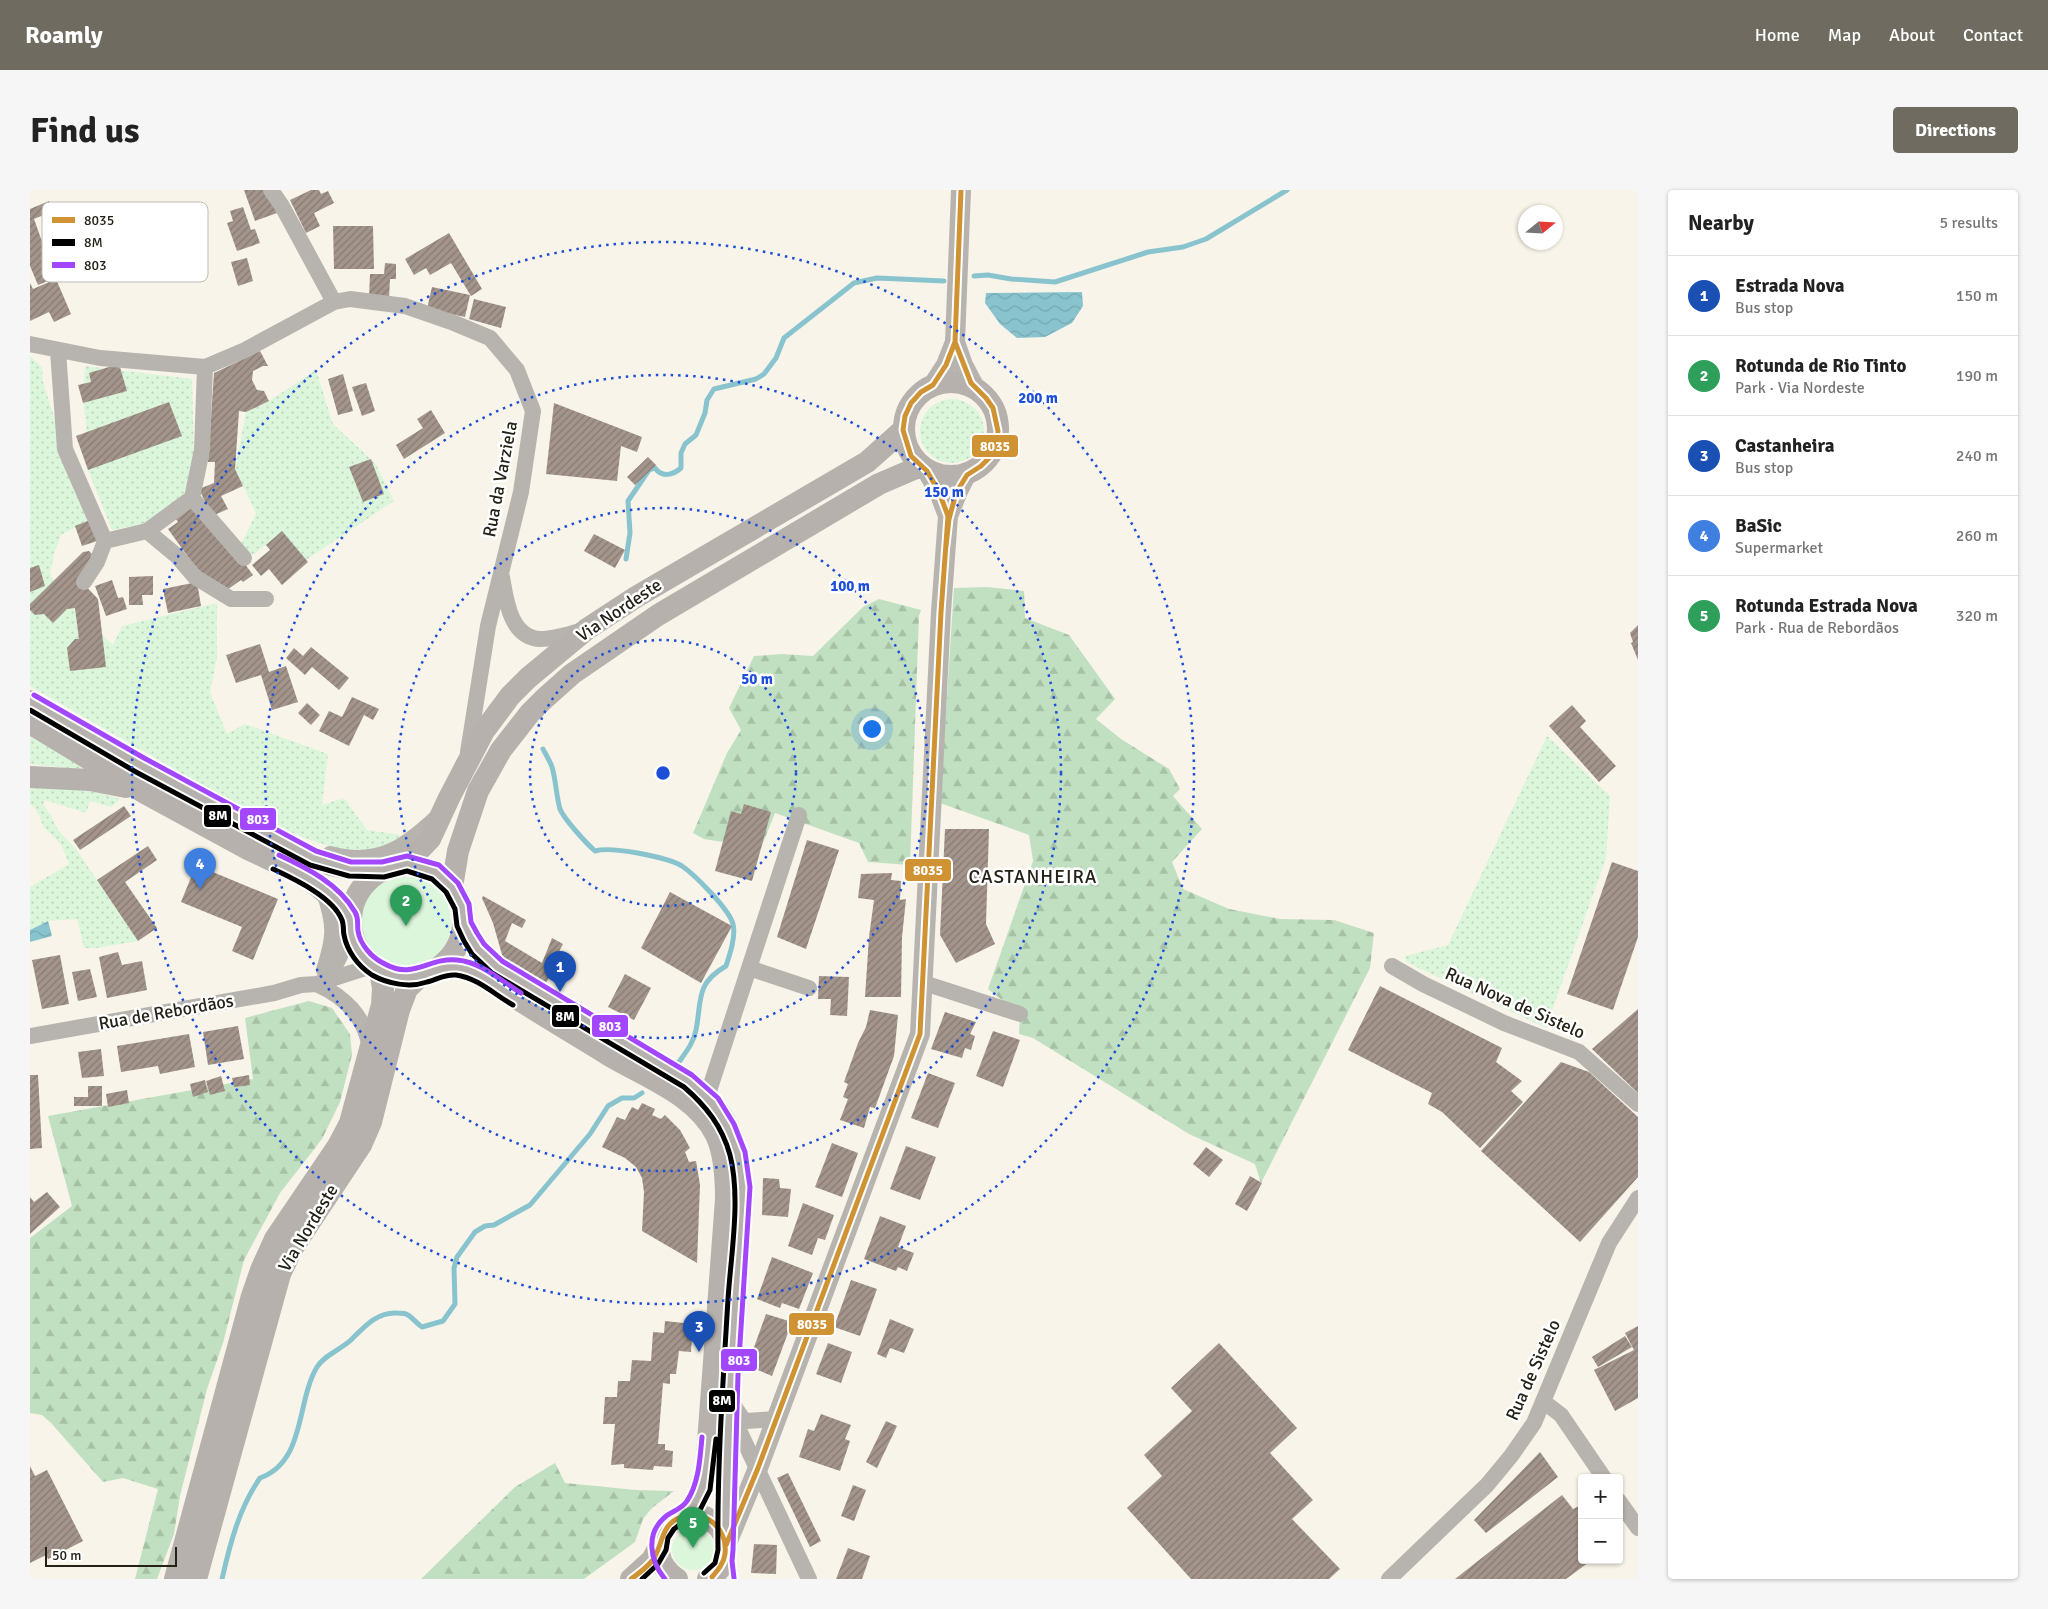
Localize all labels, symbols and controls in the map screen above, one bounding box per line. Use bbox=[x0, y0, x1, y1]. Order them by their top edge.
text: Roamly bbox=[25, 20, 103, 50]
text: Home bbox=[1755, 24, 1800, 46]
text: Map bbox=[1828, 24, 1861, 46]
text: About bbox=[1889, 24, 1935, 46]
text: Contact bbox=[1963, 24, 2023, 46]
button: Directions bbox=[1893, 107, 2018, 153]
text: Find us bbox=[30, 109, 140, 152]
legend bbox=[42, 202, 208, 282]
north arrow bbox=[1518, 205, 1563, 250]
text: Nearby bbox=[1688, 210, 1754, 236]
text: 8035 bbox=[84, 212, 114, 229]
text: 5 results bbox=[1939, 213, 1998, 233]
text: 8M bbox=[84, 234, 103, 251]
text: 803 bbox=[84, 257, 107, 274]
text: Estrada Nova bbox=[1735, 274, 1844, 298]
text: 1 bbox=[1700, 286, 1708, 306]
text: 150 m bbox=[1956, 286, 1998, 306]
text: Bus stop bbox=[1735, 298, 1793, 318]
text: Rotunda de Rio Tinto bbox=[1735, 354, 1906, 378]
text: 2 bbox=[1700, 366, 1708, 386]
text: 190 m bbox=[1956, 366, 1998, 386]
text: Park · Via Nordeste bbox=[1735, 378, 1865, 398]
text: 200 m bbox=[1018, 389, 1058, 407]
street label: Rua da Varziela bbox=[478, 419, 522, 539]
line badge: 8035 bbox=[971, 434, 1019, 458]
text: Castanheira bbox=[1735, 434, 1835, 458]
text: 8035 bbox=[980, 438, 1010, 455]
text: 3 bbox=[1700, 446, 1708, 466]
text: 240 m bbox=[1956, 446, 1998, 466]
text: Bus stop bbox=[1735, 458, 1793, 478]
text: 150 m bbox=[924, 483, 964, 501]
text: BaSic bbox=[1735, 514, 1782, 538]
text: 4 bbox=[1700, 526, 1708, 546]
text: 260 m bbox=[1956, 526, 1998, 546]
text: Supermarket bbox=[1735, 538, 1823, 558]
street label: Via Nordeste bbox=[572, 573, 666, 647]
text: 100 m bbox=[830, 577, 870, 595]
text: Rotunda Estrada Nova bbox=[1735, 594, 1918, 618]
text: 5 bbox=[1700, 606, 1708, 626]
text: 320 m bbox=[1956, 606, 1998, 626]
text: Park · Rua de Rebordãos bbox=[1735, 618, 1899, 638]
text: 50 m bbox=[741, 670, 773, 688]
your location bbox=[859, 716, 885, 742]
centre of rings bbox=[654, 764, 672, 782]
line badge: 8M bbox=[203, 804, 232, 828]
text: 8M bbox=[208, 807, 228, 824]
line badge: 803 bbox=[239, 807, 277, 831]
text: 803 bbox=[247, 811, 269, 828]
pin: 4 bbox=[184, 848, 216, 889]
line badge: 8035 bbox=[904, 858, 952, 882]
text: 8035 bbox=[913, 862, 943, 879]
district label: CASTANHEIRA bbox=[968, 865, 1098, 889]
pin: 2 bbox=[390, 885, 422, 926]
pin: 1 bbox=[544, 951, 576, 992]
street label: Rua Nova de Sistelo bbox=[1442, 962, 1588, 1044]
street label: Rua de Rebordãos bbox=[97, 989, 235, 1035]
line badge: 8M bbox=[551, 1004, 580, 1028]
text: 8M bbox=[555, 1008, 575, 1025]
line badge: 803 bbox=[591, 1014, 629, 1038]
text: 803 bbox=[599, 1018, 621, 1035]
street label: Via Nordeste bbox=[273, 1180, 343, 1276]
pin: 3 bbox=[683, 1311, 715, 1352]
line badge: 8035 bbox=[788, 1312, 835, 1336]
text: 8035 bbox=[797, 1316, 827, 1333]
street label: Rua de Sistelo bbox=[1501, 1316, 1565, 1424]
line badge: 803 bbox=[720, 1348, 758, 1372]
text: 803 bbox=[728, 1352, 750, 1369]
line badge: 8M bbox=[708, 1389, 736, 1413]
text: 8M bbox=[712, 1392, 732, 1409]
map controls bbox=[1578, 1474, 1623, 1564]
button: + bbox=[1578, 1474, 1623, 1519]
pin: 5 bbox=[677, 1507, 709, 1548]
button: − bbox=[1578, 1519, 1623, 1564]
scale bar bbox=[45, 1544, 178, 1567]
text: 50 m bbox=[52, 1547, 81, 1564]

